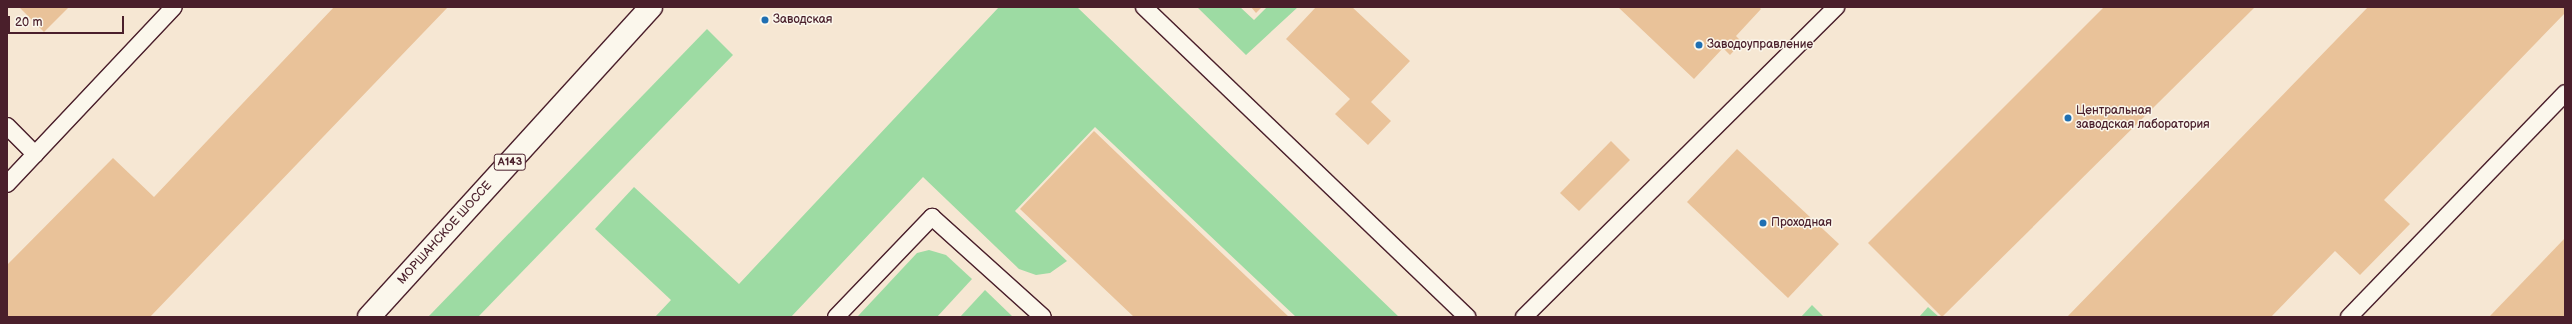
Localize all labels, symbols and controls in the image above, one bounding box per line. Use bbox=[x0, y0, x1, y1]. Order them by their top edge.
scale bar bbox=[10, 8, 126, 34]
place label: Заводская bbox=[773, 13, 832, 27]
text: 20 m bbox=[15, 15, 42, 30]
marker: Заводская bbox=[760, 15, 770, 25]
place label: Заводоуправление bbox=[1707, 38, 1813, 52]
marker: Заводоуправление bbox=[1694, 40, 1704, 50]
place label: Центральная заводская лаборатория bbox=[2076, 104, 2210, 132]
marker: Центральная заводская лаборатория bbox=[2063, 113, 2073, 123]
road number: А143 bbox=[493, 153, 527, 171]
street label: МОРШАНСКОЕ ШОССЕ bbox=[395, 179, 495, 287]
place label: Проходная bbox=[1771, 216, 1832, 230]
marker: Проходная bbox=[1758, 218, 1768, 228]

